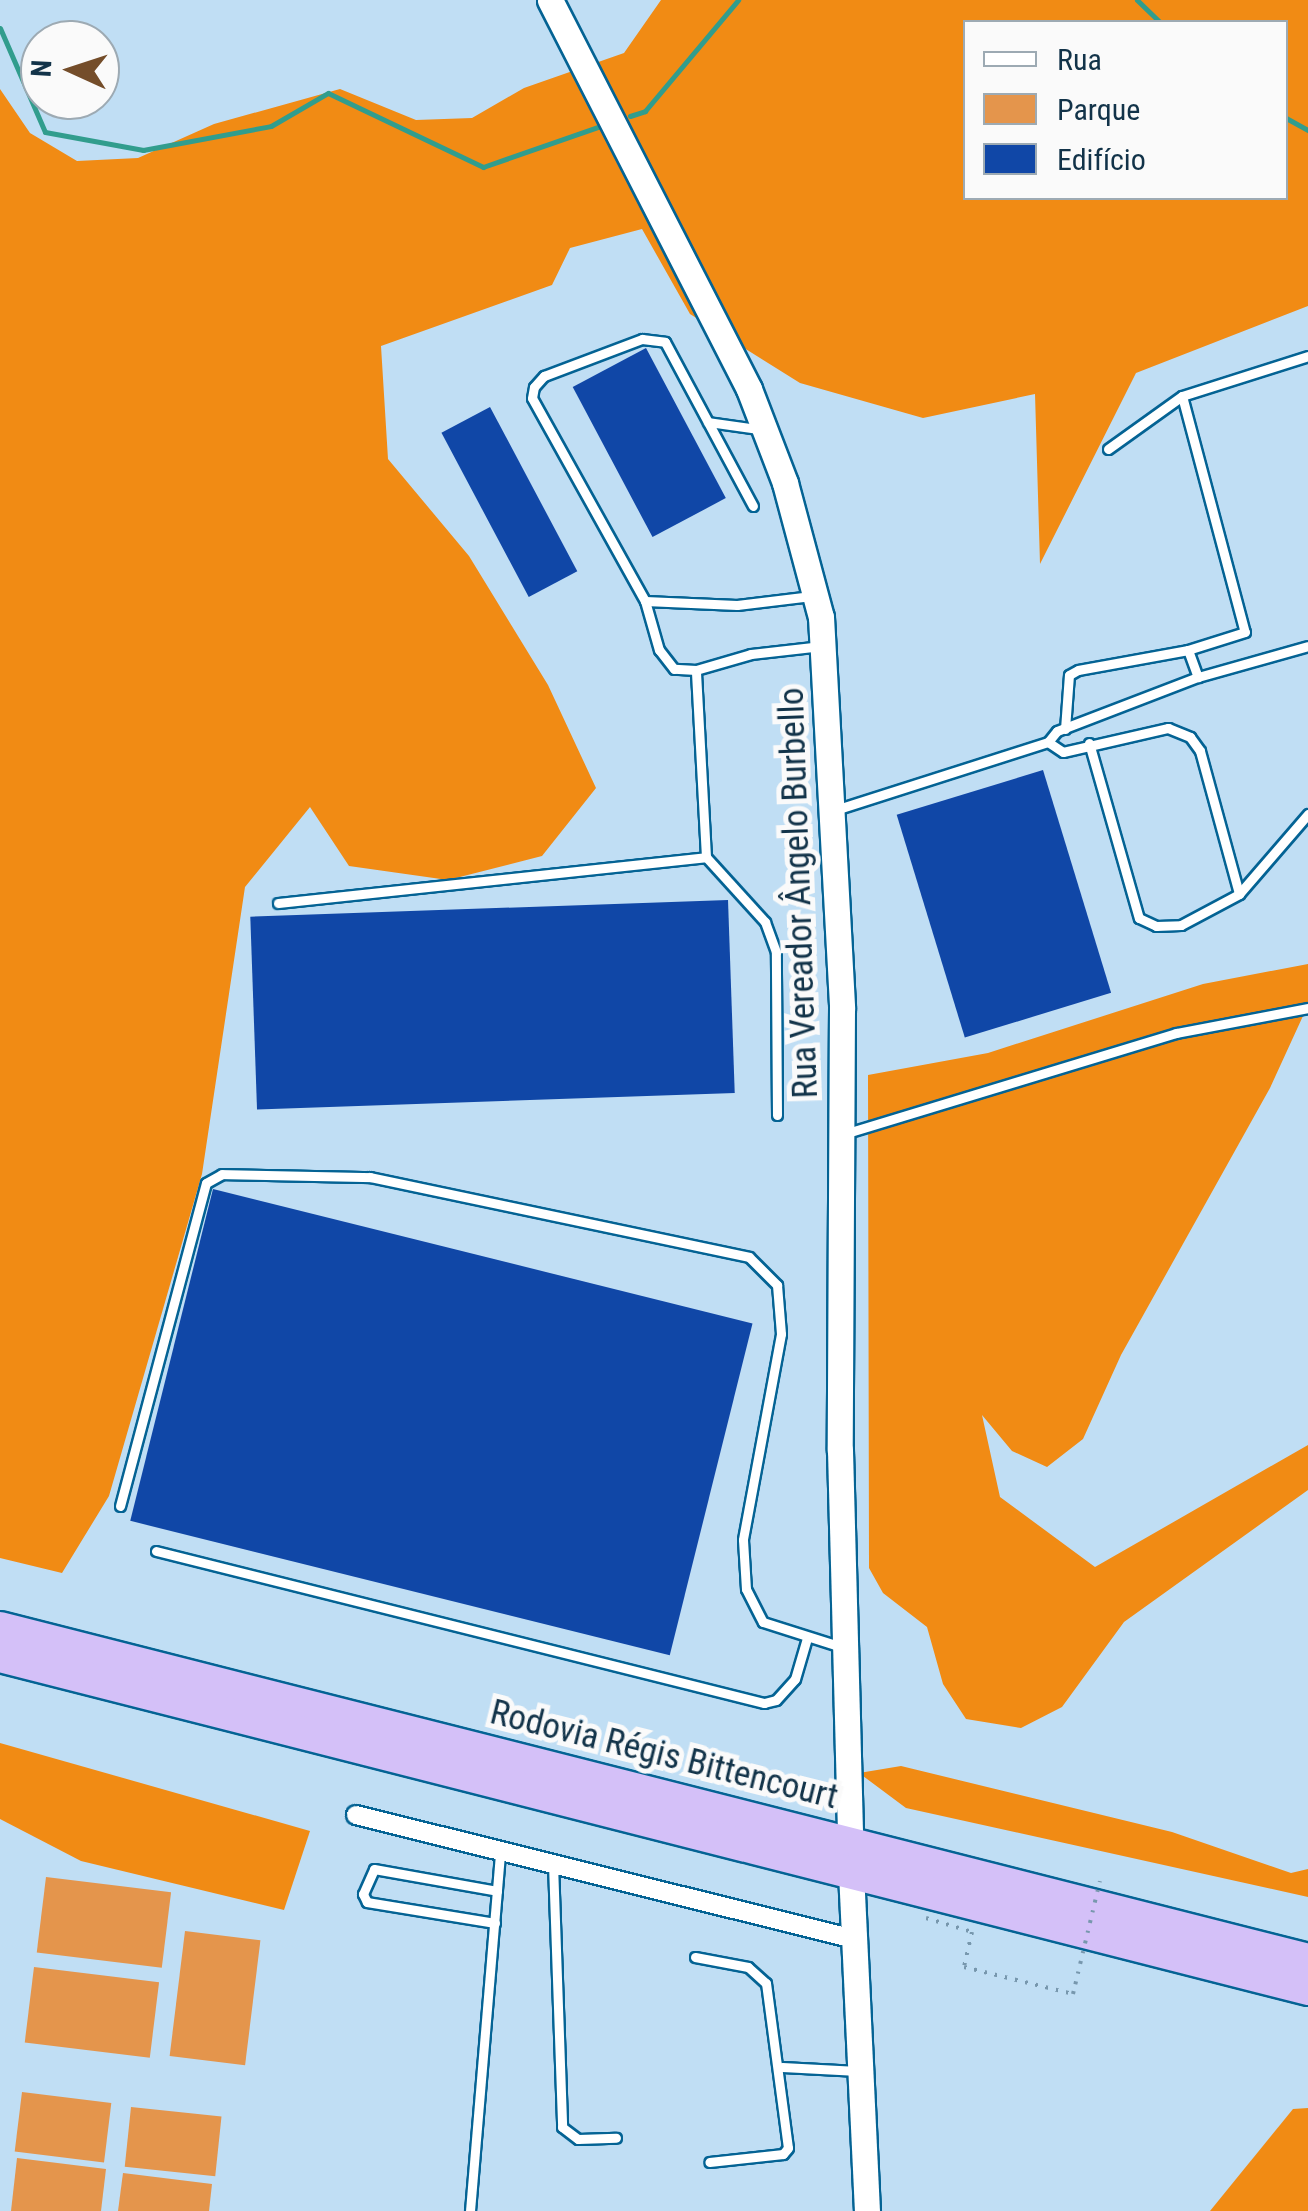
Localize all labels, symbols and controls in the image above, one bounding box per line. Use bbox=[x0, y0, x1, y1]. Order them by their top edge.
north arrow bbox=[20, 20, 120, 120]
legend bbox=[963, 20, 1288, 200]
text: Rua bbox=[1057, 42, 1102, 77]
text: N bbox=[25, 59, 58, 78]
text: Parque bbox=[1057, 92, 1140, 127]
text: Edifício bbox=[1057, 142, 1146, 177]
street label: Rua Vereador Ângelo Burbello bbox=[771, 687, 827, 1099]
street label: Rodovia Régis Bittencourt bbox=[486, 1691, 842, 1819]

